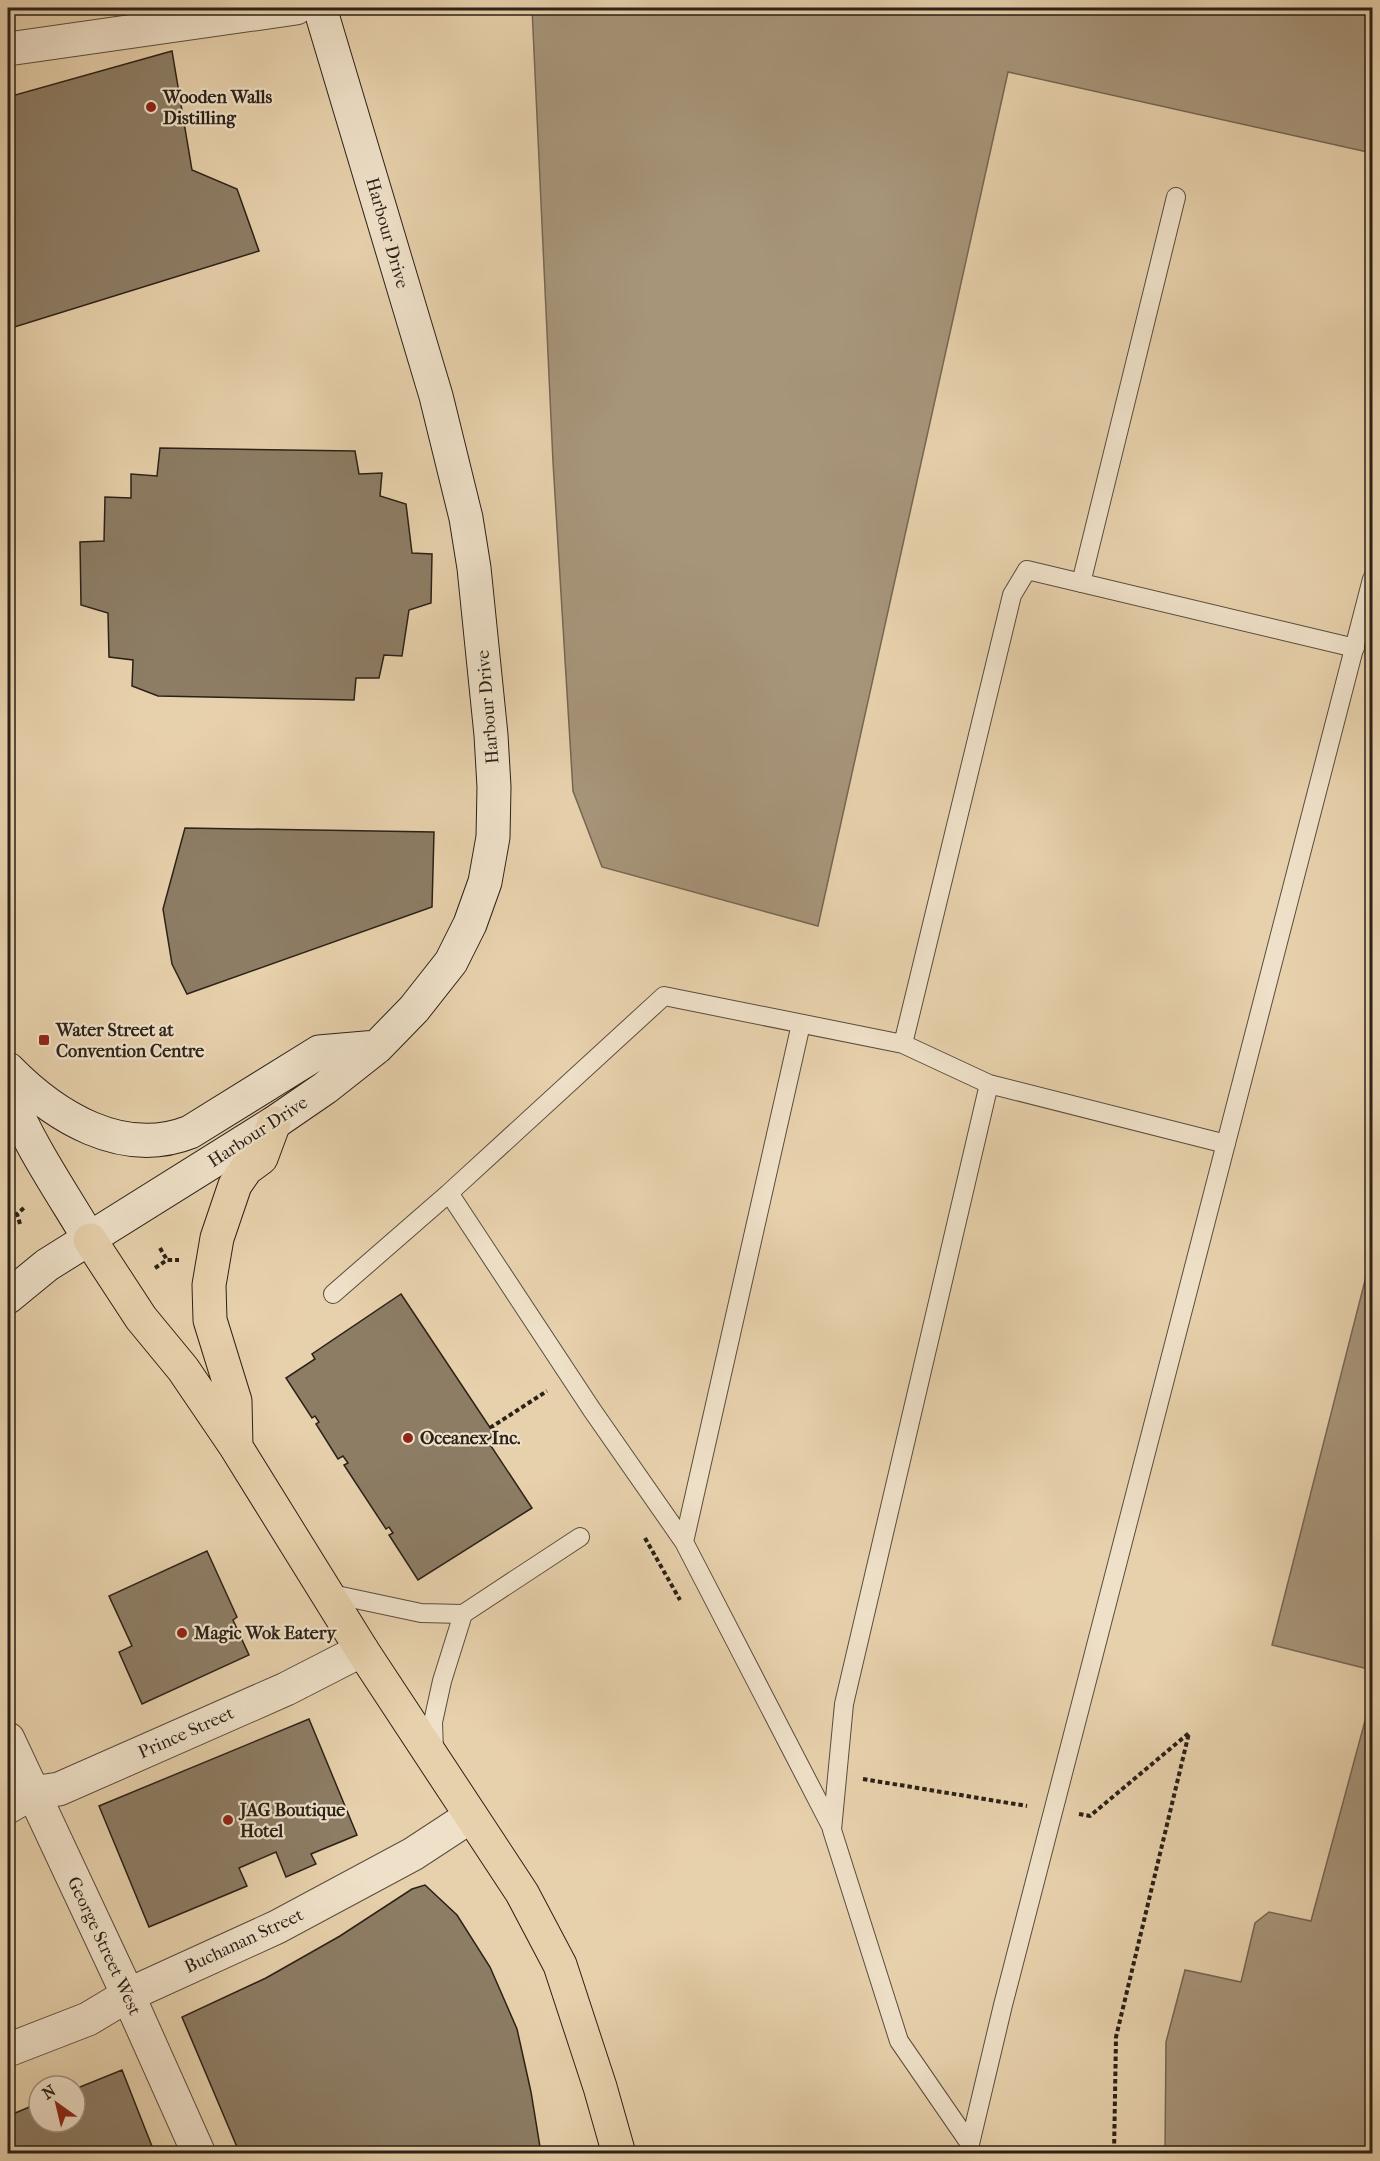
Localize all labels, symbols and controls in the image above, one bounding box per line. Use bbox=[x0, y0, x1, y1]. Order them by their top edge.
place label: Wooden Walls Distilling bbox=[162, 87, 272, 129]
marker: Wooden Walls Distilling bbox=[144, 100, 158, 114]
street label: Harbour Drive bbox=[361, 175, 413, 291]
street label: Harbour Drive bbox=[473, 649, 503, 765]
place label: Water Street at Convention Centre bbox=[55, 1020, 204, 1062]
marker: Water Street at Convention Centre bbox=[37, 1033, 51, 1047]
street label: Harbour Drive bbox=[204, 1092, 312, 1172]
place label: Oceanex Inc. bbox=[420, 1428, 521, 1449]
marker: Oceanex Inc. bbox=[401, 1431, 415, 1445]
place label: Magic Wok Eatery bbox=[193, 1623, 337, 1644]
marker: Magic Wok Eatery bbox=[175, 1626, 189, 1640]
street label: Prince Street bbox=[135, 1702, 238, 1763]
place label: JAG Boutique Hotel bbox=[238, 1800, 345, 1842]
marker: JAG Boutique Hotel bbox=[221, 1813, 235, 1827]
street label: George Street West bbox=[63, 1873, 146, 2019]
street label: Buchanan Street bbox=[181, 1904, 307, 1978]
north arrow bbox=[27, 2074, 87, 2134]
text: N bbox=[39, 2080, 60, 2103]

